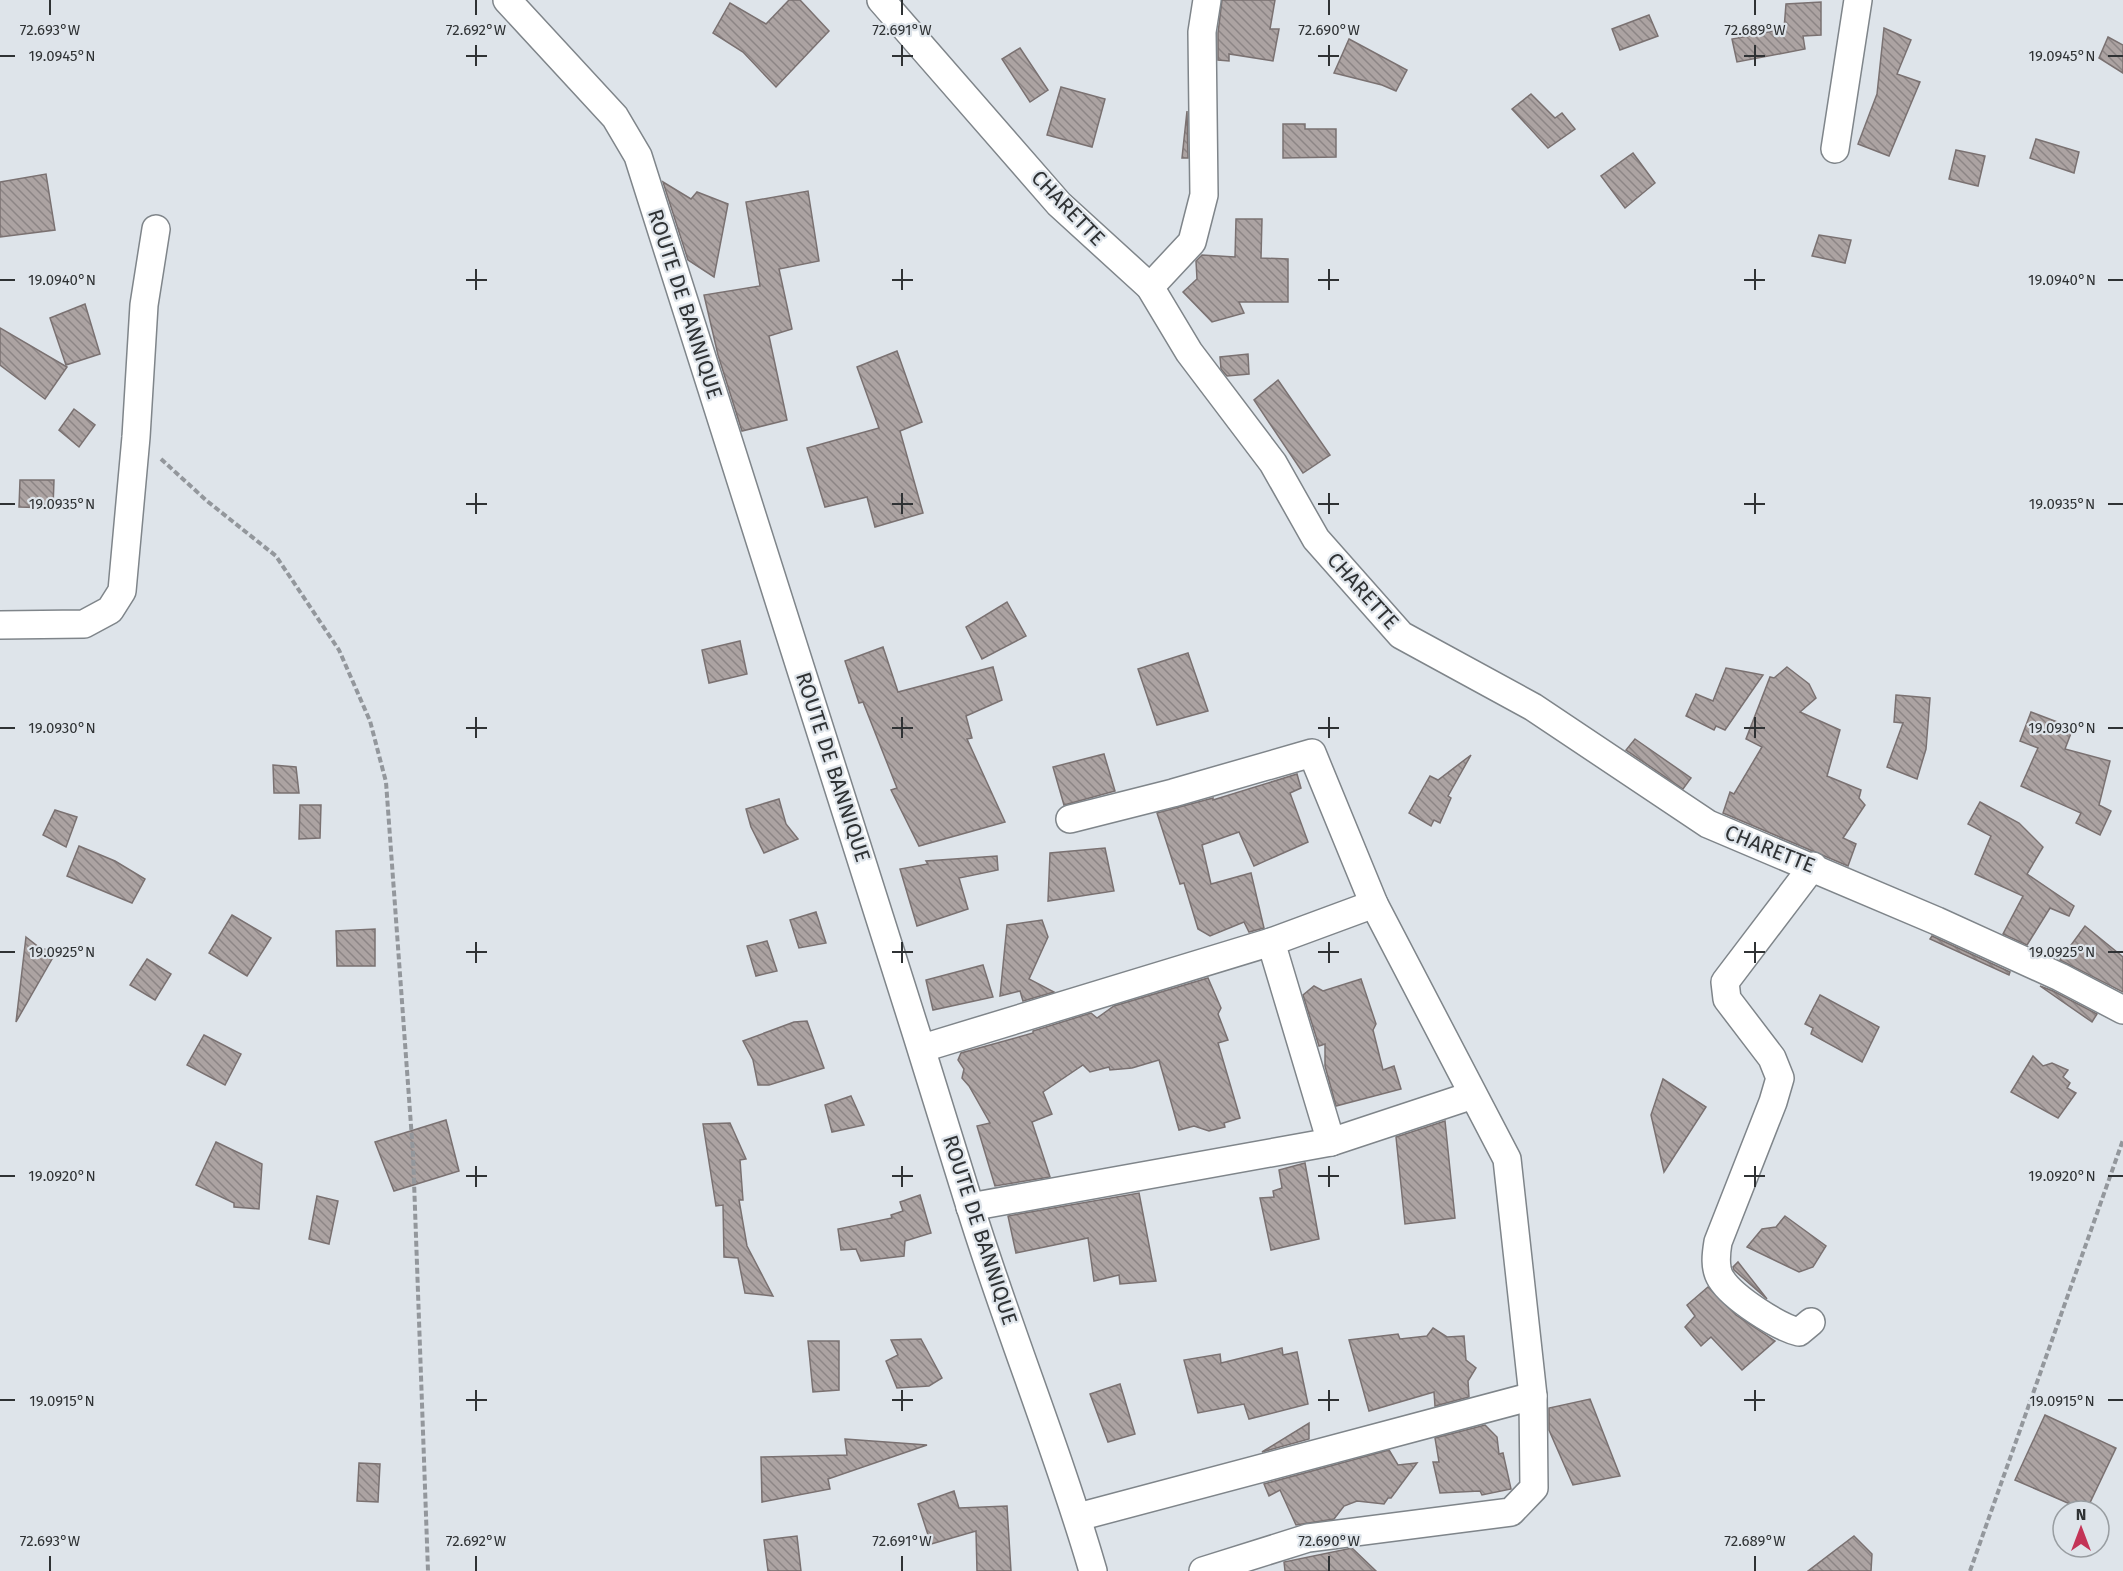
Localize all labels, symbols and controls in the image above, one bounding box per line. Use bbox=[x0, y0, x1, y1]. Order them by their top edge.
text: 72.693°W bbox=[20, 21, 81, 39]
text: 72.692°W bbox=[446, 21, 507, 39]
text: 72.691°W bbox=[872, 21, 932, 39]
text: 72.690°W bbox=[1298, 21, 1360, 39]
text: 72.689°W bbox=[1724, 21, 1786, 39]
text: 19.0945°N bbox=[28, 47, 96, 65]
text: 19.0945°N bbox=[2028, 47, 2096, 65]
street label: CHARETTE bbox=[1026, 165, 1110, 251]
street label: ROUTE DE BANNIQUE bbox=[642, 206, 728, 402]
text: 19.0940°N bbox=[28, 271, 96, 289]
text: 19.0940°N bbox=[2028, 271, 2096, 289]
text: 19.0935°N bbox=[29, 495, 95, 513]
text: 19.0935°N bbox=[2029, 495, 2095, 513]
street label: CHARETTE bbox=[1322, 547, 1404, 635]
street label: ROUTE DE BANNIQUE bbox=[790, 669, 876, 865]
text: 19.0930°N bbox=[28, 719, 96, 737]
text: 19.0930°N bbox=[2028, 719, 2096, 737]
street label: CHARETTE bbox=[1721, 819, 1819, 879]
text: 19.0925°N bbox=[29, 943, 95, 961]
text: 19.0925°N bbox=[2029, 943, 2095, 961]
street label: ROUTE DE BANNIQUE bbox=[937, 1132, 1023, 1328]
text: 19.0920°N bbox=[28, 1167, 96, 1185]
text: 19.0920°N bbox=[2028, 1167, 2096, 1185]
text: 19.0915°N bbox=[29, 1392, 95, 1410]
text: 19.0915°N bbox=[2029, 1392, 2095, 1410]
north arrow bbox=[2051, 1499, 2111, 1559]
text: N bbox=[2076, 1505, 2086, 1524]
text: 72.693°W bbox=[20, 1532, 81, 1550]
text: 72.692°W bbox=[446, 1532, 507, 1550]
text: 72.691°W bbox=[872, 1532, 932, 1550]
text: 72.690°W bbox=[1298, 1532, 1360, 1550]
text: 72.689°W bbox=[1724, 1532, 1786, 1550]

